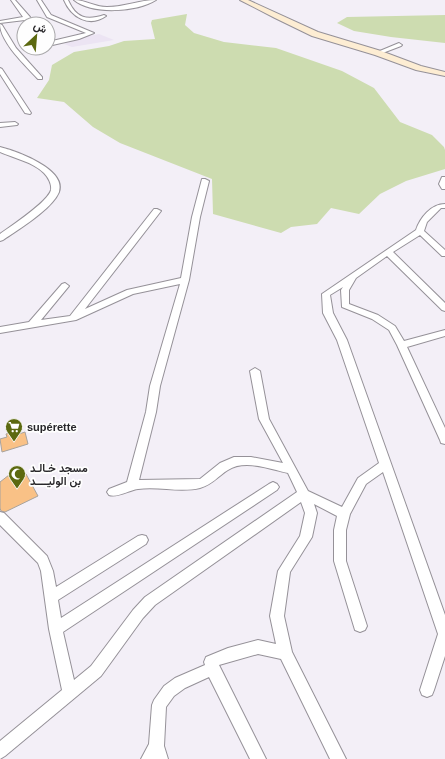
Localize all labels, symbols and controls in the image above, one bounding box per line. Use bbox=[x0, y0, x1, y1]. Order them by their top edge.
north arrow bbox=[16, 16, 56, 56]
text: ش bbox=[31, 19, 49, 36]
supermarket icon: supérette bbox=[4, 417, 24, 442]
place label: supérette bbox=[27, 421, 77, 433]
place label: مسجد خـالـد بن الوليــــد bbox=[30, 462, 88, 488]
mosque icon: مسجد خـالـد بن الوليــــد bbox=[7, 464, 27, 489]

